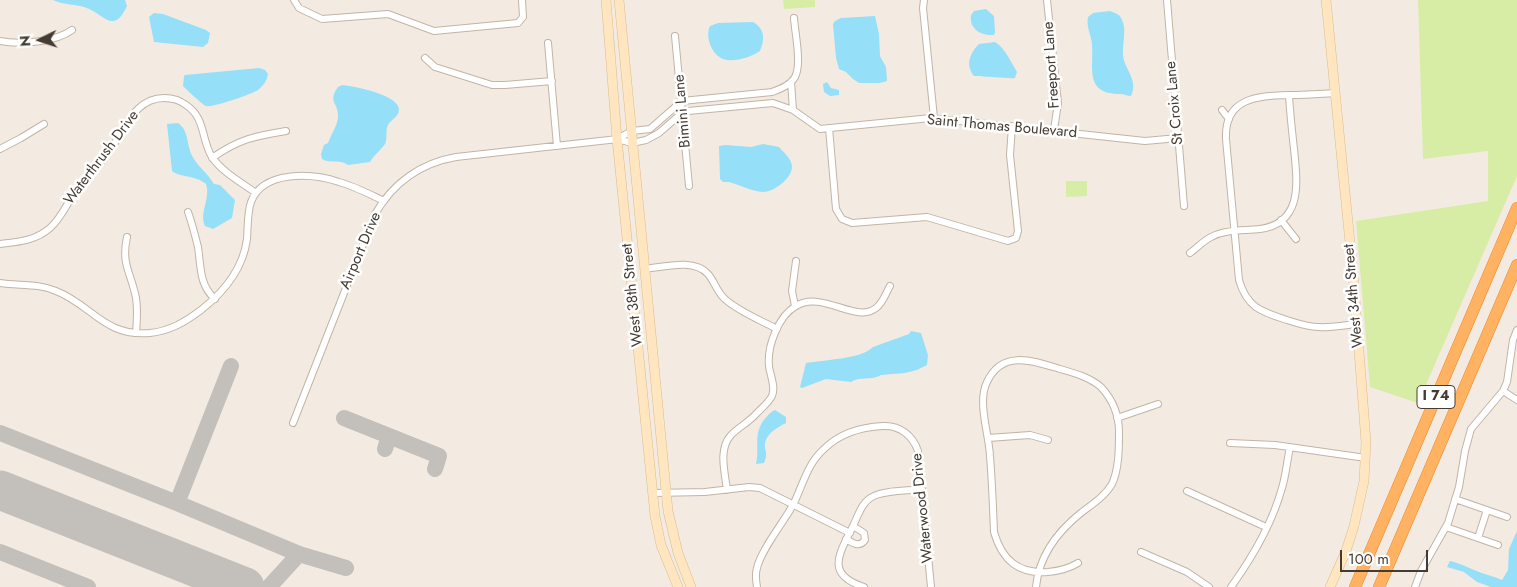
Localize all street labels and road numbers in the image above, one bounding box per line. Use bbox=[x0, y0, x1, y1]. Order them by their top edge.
street label: Freeport Lane bbox=[1040, 21, 1064, 109]
street label: St Croix Lane bbox=[1162, 60, 1188, 146]
street label: Bimini Lane bbox=[671, 74, 695, 148]
street label: Waterthrush Drive bbox=[61, 107, 143, 209]
street label: Saint Thomas Boulevard bbox=[926, 111, 1078, 143]
street label: Airport Drive bbox=[337, 210, 385, 292]
street label: West 38th Street bbox=[619, 243, 647, 347]
street label: West 34th Street bbox=[1340, 243, 1368, 349]
road number: I 74 bbox=[1417, 386, 1455, 408]
street label: Waterwood Drive bbox=[908, 452, 938, 564]

